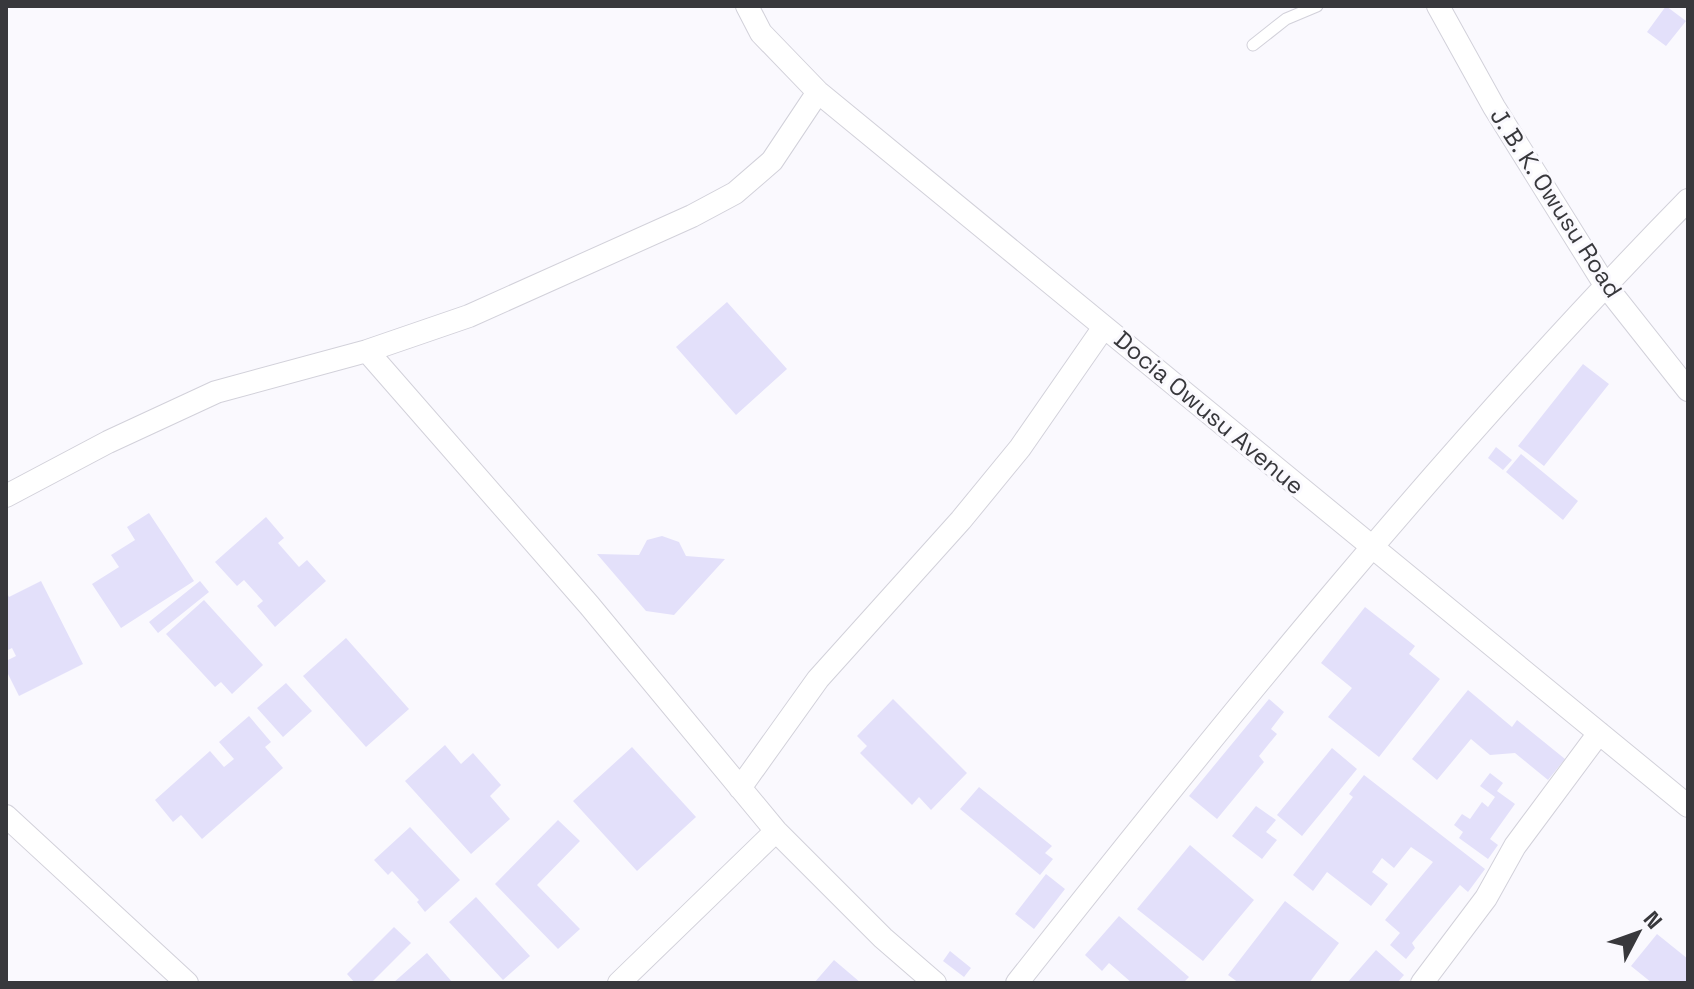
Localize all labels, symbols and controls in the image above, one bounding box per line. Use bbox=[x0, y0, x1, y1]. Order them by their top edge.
street label: J. B. K. Owusu Road bbox=[1483, 102, 1629, 303]
street label: Docia Owusu Avenue bbox=[1108, 324, 1311, 501]
north arrow bbox=[1598, 893, 1678, 973]
text: N bbox=[1638, 905, 1668, 935]

